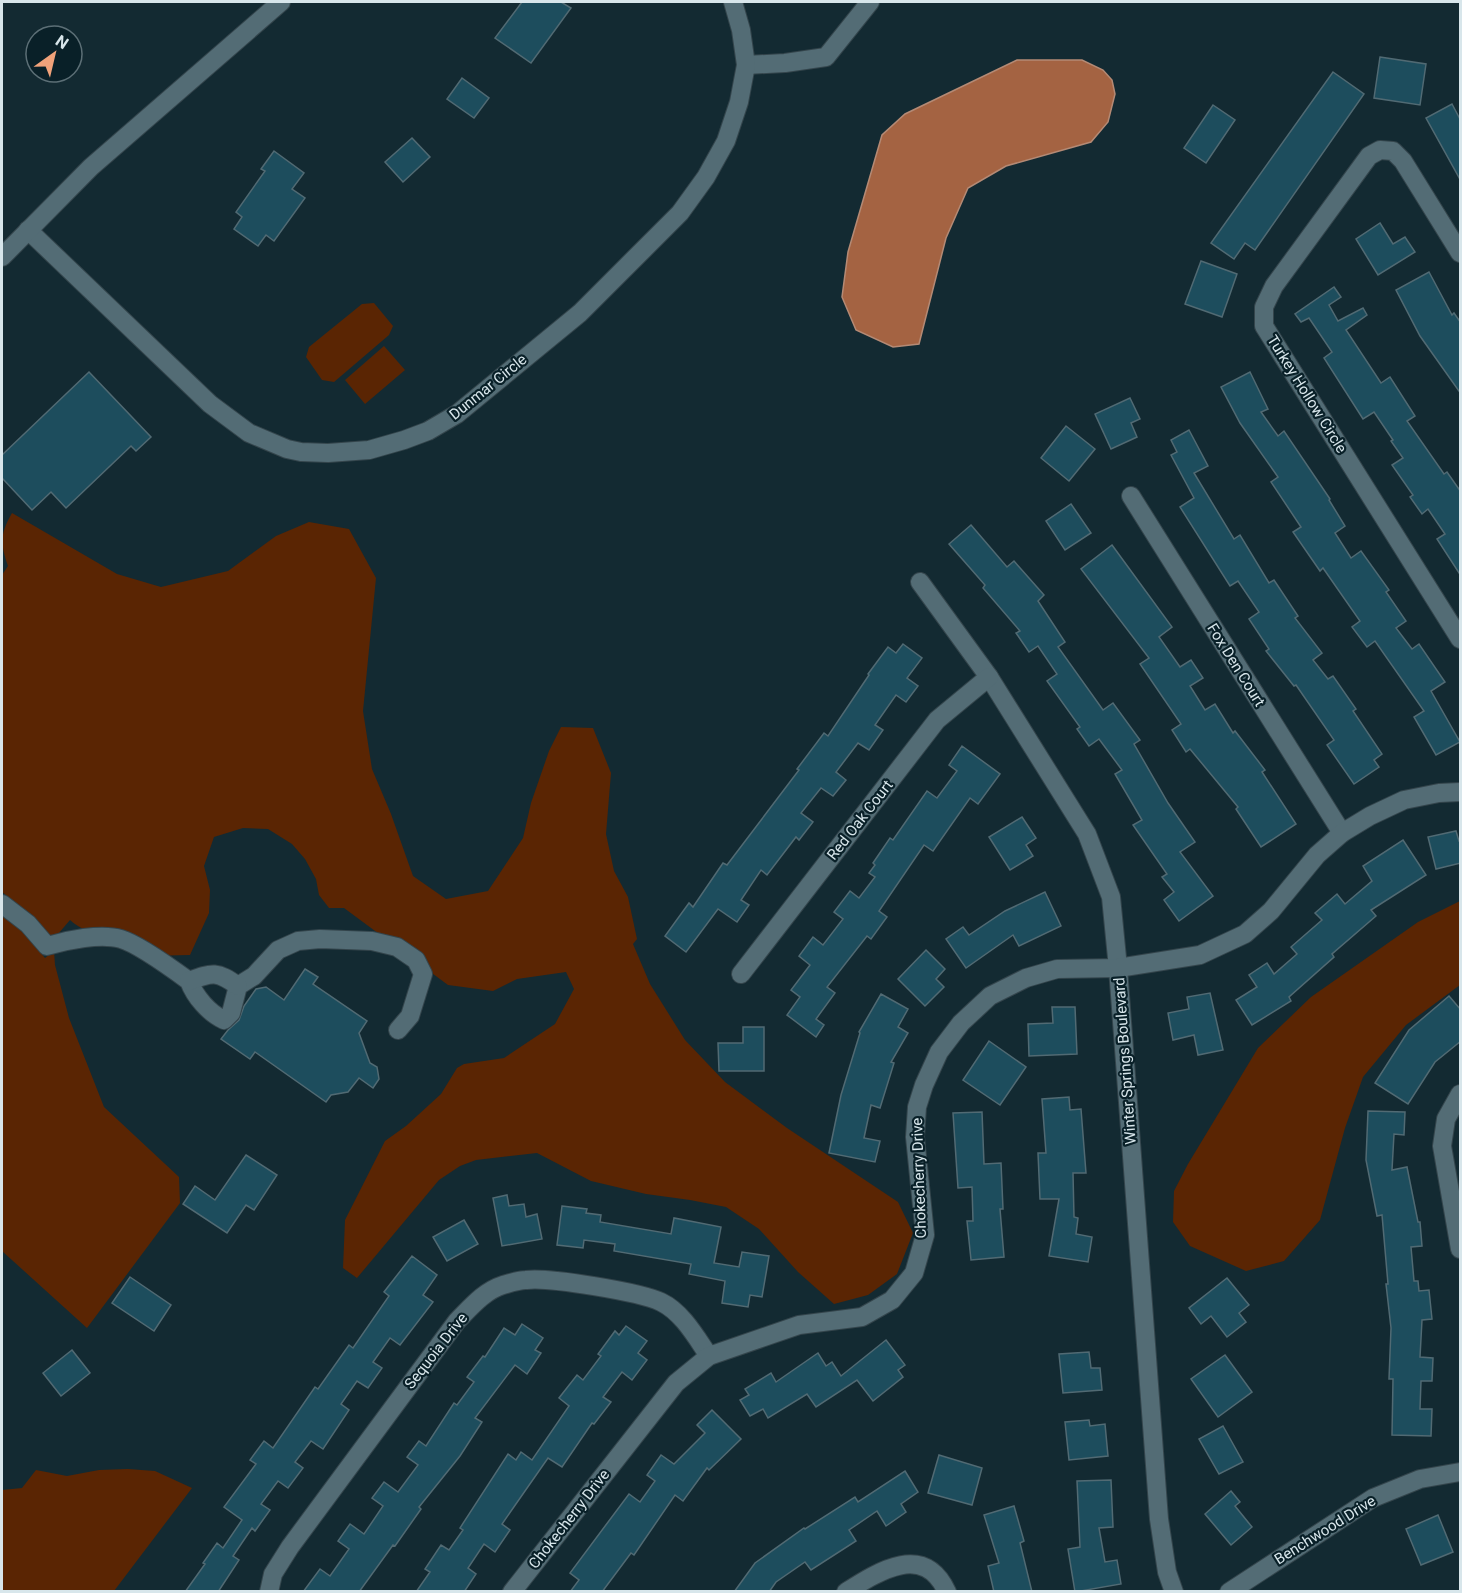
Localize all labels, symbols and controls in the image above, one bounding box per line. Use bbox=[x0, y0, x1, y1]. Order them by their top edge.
north arrow bbox=[24, 24, 84, 84]
text: N bbox=[52, 31, 72, 53]
street label: Turkey Hollow Circle bbox=[1263, 332, 1351, 456]
street label: Dunmar Circle bbox=[446, 350, 530, 424]
street label: Fox Den Court bbox=[1203, 620, 1269, 710]
street label: Red Oak Court bbox=[823, 777, 897, 863]
street label: Winter Springs Boulevard bbox=[1110, 977, 1140, 1145]
street label: Chokecherry Drive bbox=[908, 1117, 930, 1239]
street label: Sequoia Drive bbox=[401, 1309, 471, 1393]
street label: Chokecherry Drive bbox=[525, 1466, 613, 1572]
street label: Benchwood Drive bbox=[1271, 1492, 1379, 1568]

